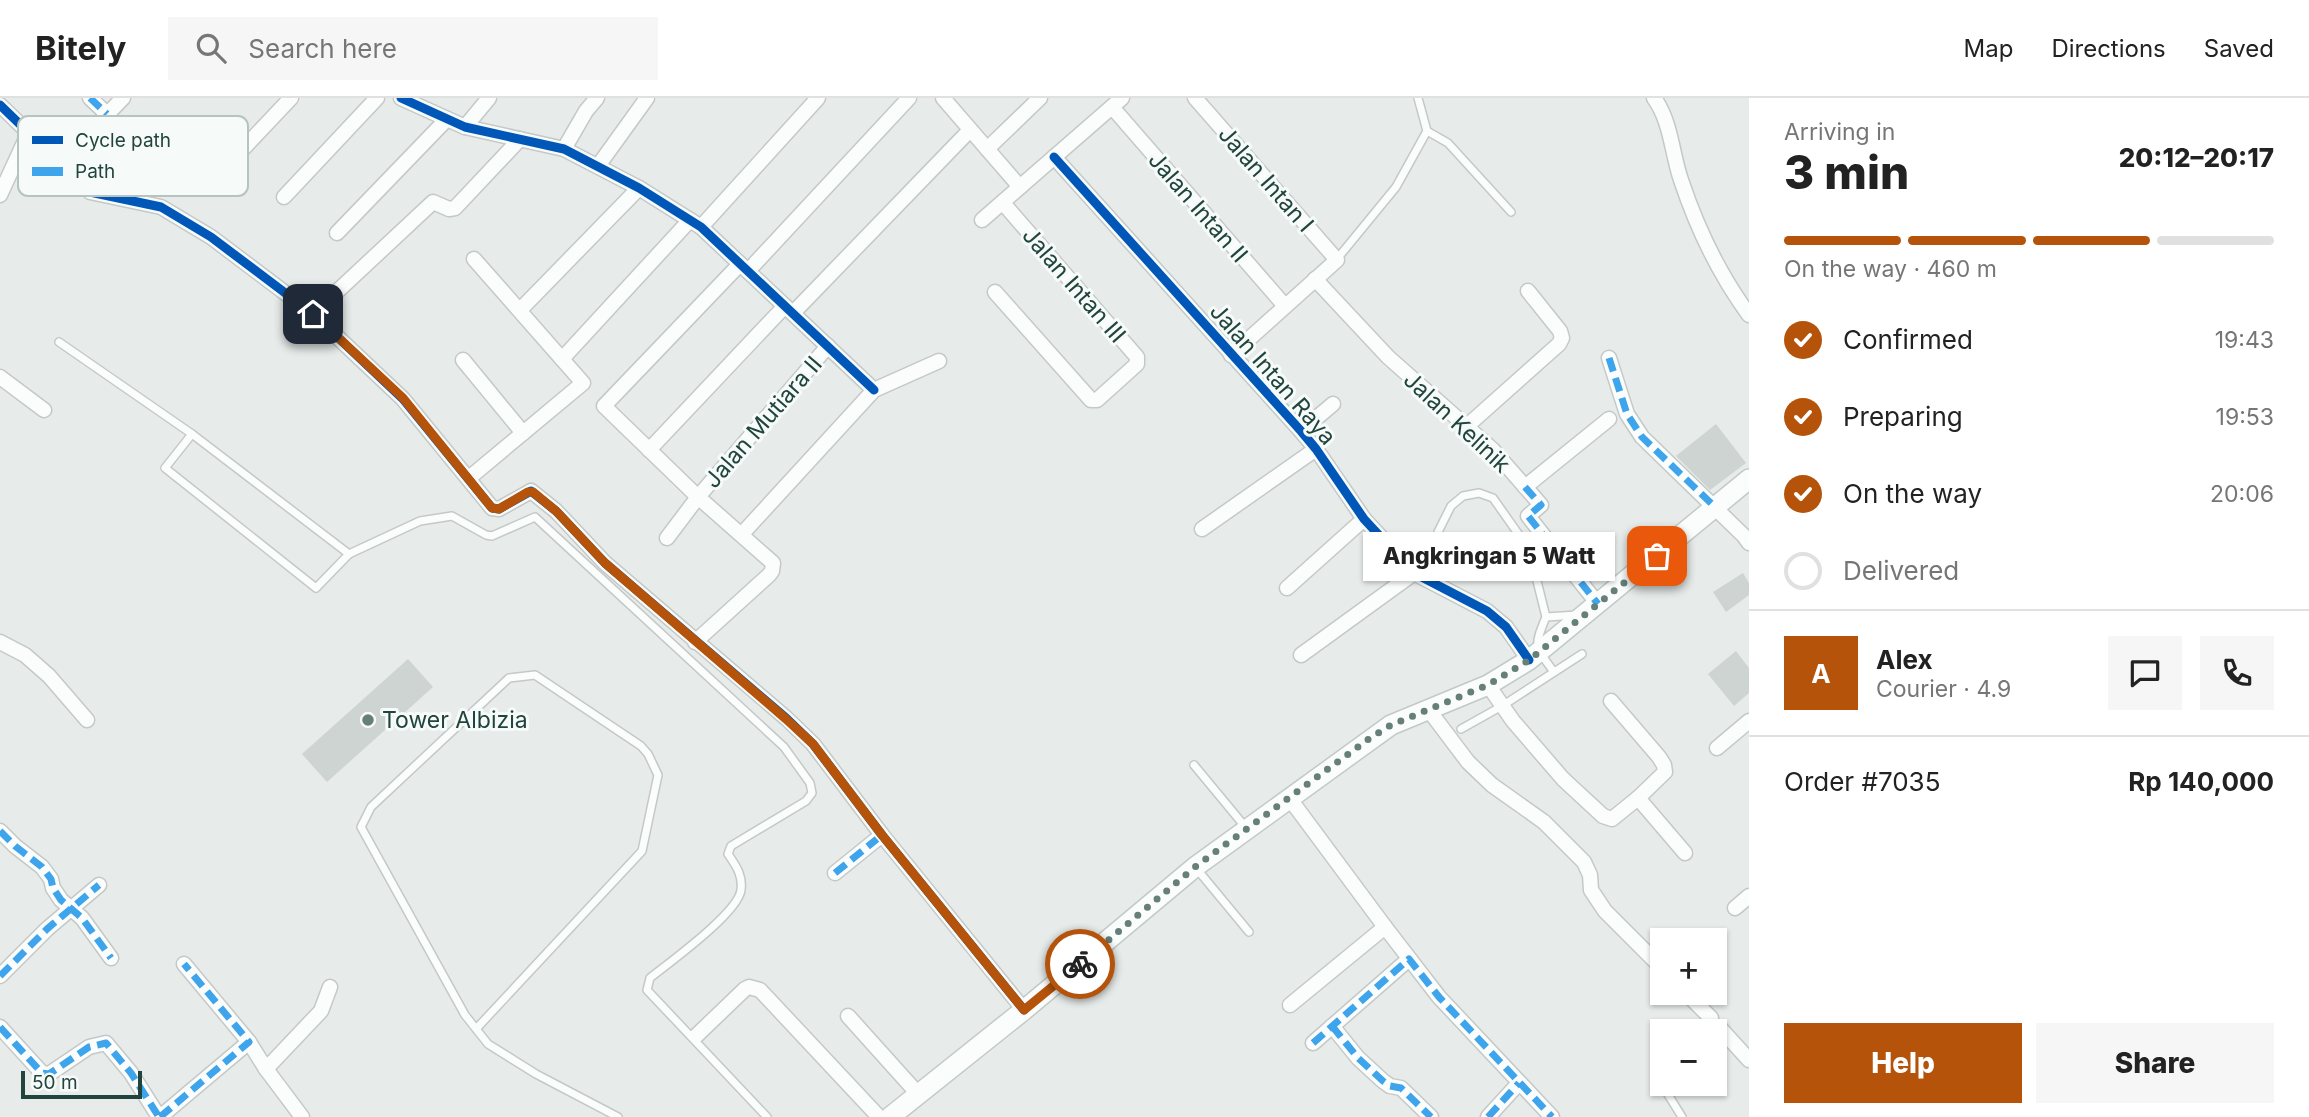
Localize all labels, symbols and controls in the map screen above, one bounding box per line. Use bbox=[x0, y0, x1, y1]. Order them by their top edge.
search box bbox=[168, 17, 658, 80]
text: Bitely bbox=[35, 28, 126, 68]
icon: search bbox=[192, 29, 230, 67]
text: Search here bbox=[248, 33, 397, 64]
text: Map bbox=[1964, 34, 2013, 63]
text: Directions bbox=[2051, 34, 2166, 63]
text: Saved bbox=[2204, 34, 2274, 63]
legend bbox=[18, 116, 248, 196]
text: Arriving in bbox=[1784, 118, 1895, 146]
street label: Jalan Intan I bbox=[1212, 120, 1320, 238]
text: Cycle path bbox=[75, 129, 171, 152]
text: 20:12–20:17 bbox=[2119, 142, 2274, 173]
text: 3 min bbox=[1784, 144, 1909, 200]
street label: Jalan Intan II bbox=[1142, 146, 1254, 268]
text: Path bbox=[75, 160, 115, 183]
street label: Jalan Intan III bbox=[1016, 222, 1132, 348]
text: On the way · 460 m bbox=[1784, 255, 1997, 283]
pin bbox=[283, 284, 343, 344]
icon: home bbox=[294, 295, 332, 333]
street label: Jalan Intan Raya bbox=[1204, 298, 1342, 450]
icon: check bbox=[1784, 321, 1822, 359]
text: Confirmed bbox=[1843, 324, 1973, 355]
text: 19:43 bbox=[2215, 326, 2274, 354]
street label: Jalan Mutiara II bbox=[698, 350, 828, 494]
street label: Jalan Kelinik bbox=[1398, 366, 1516, 479]
icon: check bbox=[1784, 398, 1822, 436]
text: Preparing bbox=[1843, 401, 1963, 432]
text: 19:53 bbox=[2216, 403, 2274, 431]
icon: check bbox=[1784, 475, 1822, 513]
text: On the way bbox=[1843, 478, 1982, 509]
text: 20:06 bbox=[2210, 480, 2274, 508]
pin bbox=[1627, 526, 1687, 586]
callout: Angkringan 5 Watt bbox=[1363, 532, 1615, 580]
icon: bag bbox=[1638, 537, 1676, 575]
text: Angkringan 5 Watt bbox=[1383, 542, 1595, 570]
text: Delivered bbox=[1843, 555, 1959, 586]
button: chat bbox=[2108, 636, 2182, 710]
button: phone bbox=[2200, 636, 2274, 710]
text: Alex bbox=[1876, 644, 1933, 675]
text: A bbox=[1811, 658, 1831, 689]
text: Courier · 4.9 bbox=[1876, 675, 2011, 703]
place label: Tower Albizia bbox=[382, 706, 528, 734]
marker: Tower Albizia bbox=[360, 712, 376, 728]
text: Order #7035 bbox=[1784, 766, 1940, 797]
text: Rp 140,000 bbox=[2128, 766, 2274, 797]
map controls bbox=[1650, 928, 1727, 1096]
button: + bbox=[1650, 928, 1727, 1005]
courier bbox=[1045, 929, 1115, 999]
icon: bike bbox=[1061, 945, 1099, 983]
button: − bbox=[1650, 1019, 1727, 1096]
button: Help bbox=[1784, 1023, 2022, 1103]
button: Share bbox=[2036, 1023, 2274, 1103]
scale bar bbox=[21, 1068, 142, 1100]
text: 50 m bbox=[32, 1071, 78, 1094]

